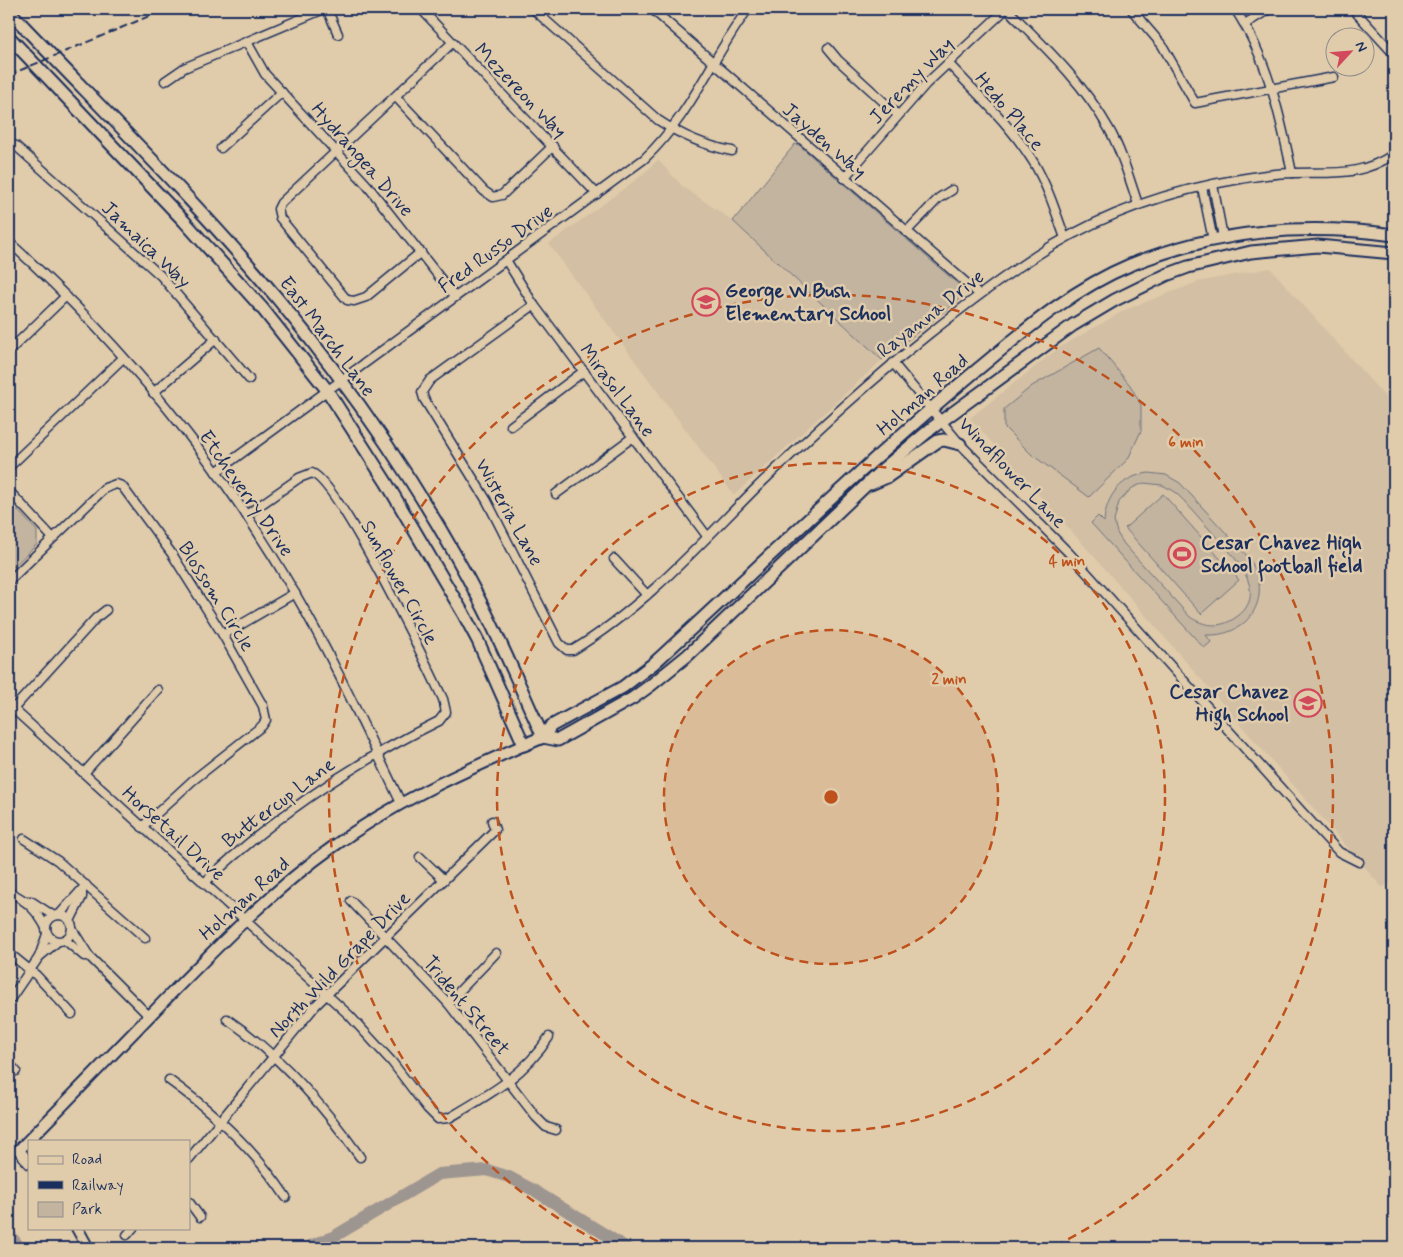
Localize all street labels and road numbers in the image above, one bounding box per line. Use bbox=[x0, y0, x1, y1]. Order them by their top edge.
street label: Jeremy Way bbox=[864, 32, 960, 130]
street label: Mezereon Way bbox=[467, 37, 572, 145]
street label: Hedo Place bbox=[968, 67, 1050, 157]
street label: Hydrangea Drive bbox=[304, 97, 419, 224]
street label: Jayden Way bbox=[776, 97, 872, 185]
street label: Jamaica Way bbox=[95, 195, 197, 295]
street label: Fred Russo Drive bbox=[433, 198, 559, 300]
street label: Rayanna Drive bbox=[872, 264, 990, 365]
street label: East March Lane bbox=[272, 271, 381, 403]
street label: Mirasol Lane bbox=[573, 339, 661, 443]
street label: Holman Road bbox=[871, 348, 975, 443]
street label: Windflower Lane bbox=[952, 411, 1072, 535]
street label: Etcheverry Drive bbox=[192, 425, 299, 563]
street label: Wisteria Lane bbox=[468, 454, 549, 571]
street label: Sunflower Circle bbox=[353, 516, 444, 650]
street label: Blossom Circle bbox=[171, 537, 260, 657]
street label: Buttercup Lane bbox=[217, 752, 341, 855]
street label: Horsetail Drive bbox=[115, 780, 231, 888]
street label: Holman Road bbox=[194, 851, 296, 947]
street label: North Wild Grape Drive bbox=[263, 886, 417, 1044]
street label: Trident Street bbox=[416, 950, 516, 1062]

